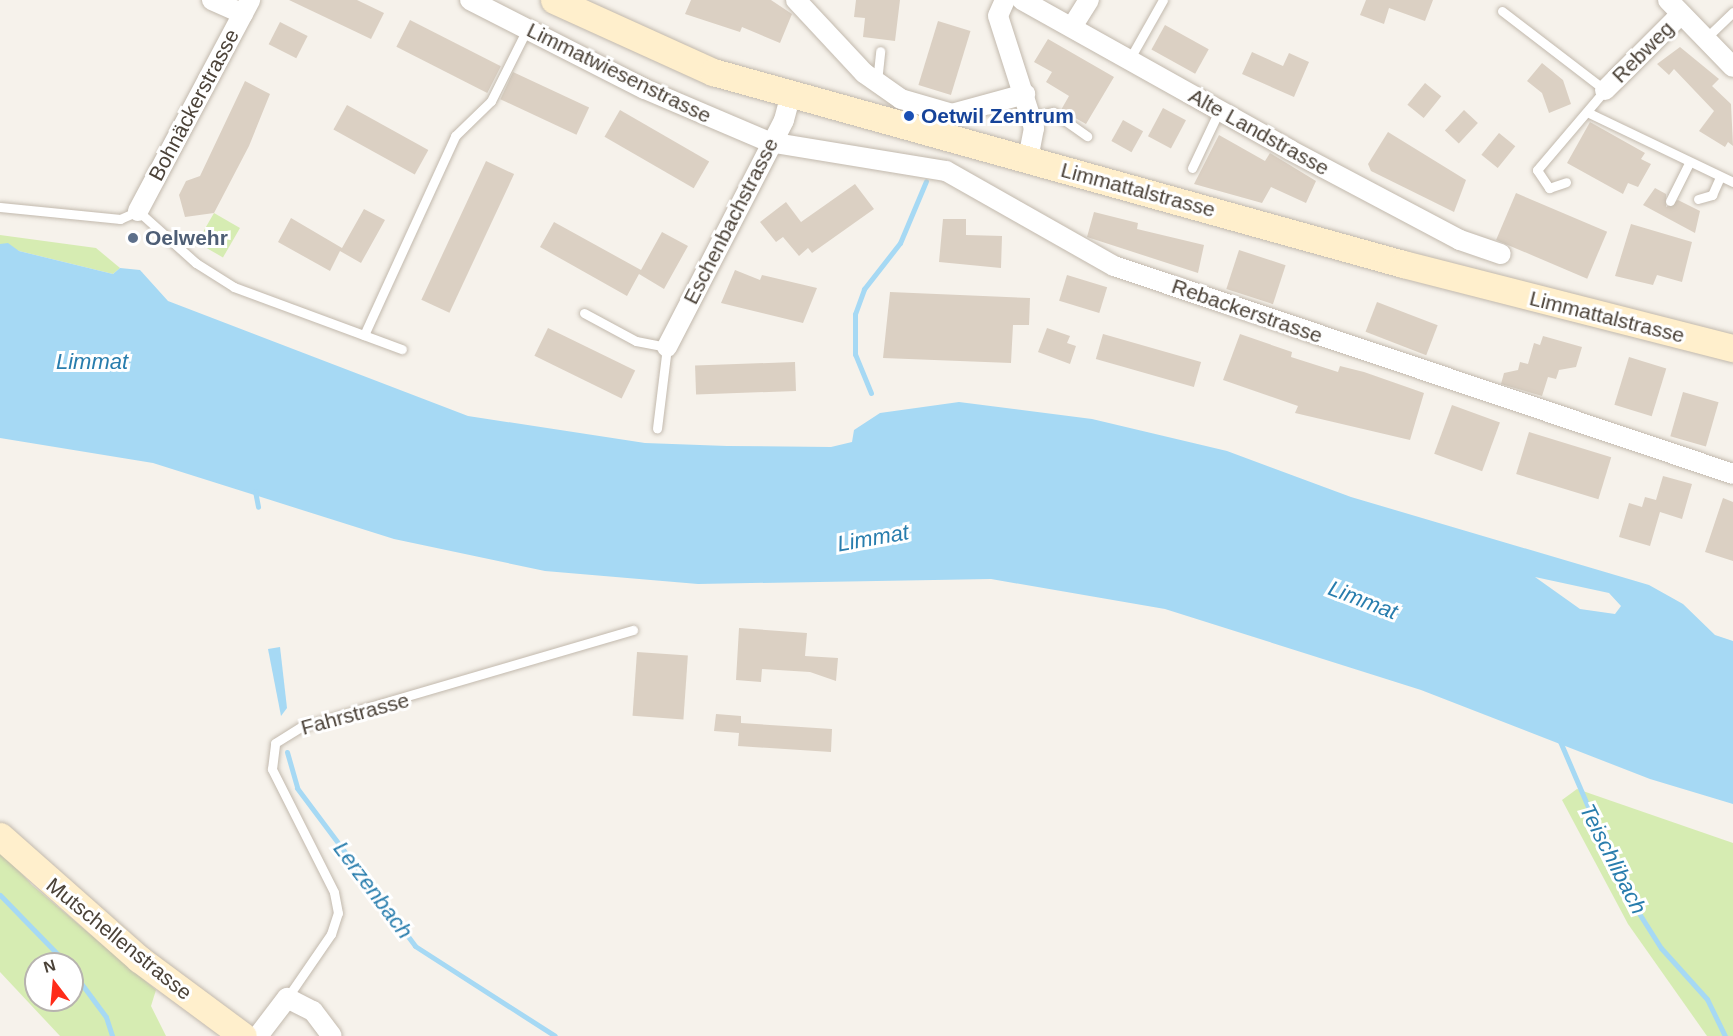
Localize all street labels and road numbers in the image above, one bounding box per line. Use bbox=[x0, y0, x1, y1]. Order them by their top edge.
street label: Rebweg bbox=[1607, 16, 1679, 88]
street label: Limmatwiesenstrasse bbox=[523, 17, 715, 129]
street label: Bohnäckerstrasse bbox=[143, 25, 245, 185]
street label: Alte Landstrasse bbox=[1184, 83, 1334, 181]
street label: Eschenbachstrasse bbox=[678, 134, 784, 308]
street label: Limmattalstrasse bbox=[1058, 157, 1218, 223]
street label: Rebackerstrasse bbox=[1168, 273, 1326, 349]
street label: Limmattalstrasse bbox=[1527, 286, 1687, 348]
street label: Fahrstrasse bbox=[298, 687, 412, 741]
street label: Mutschellenstrasse bbox=[41, 873, 197, 1005]

